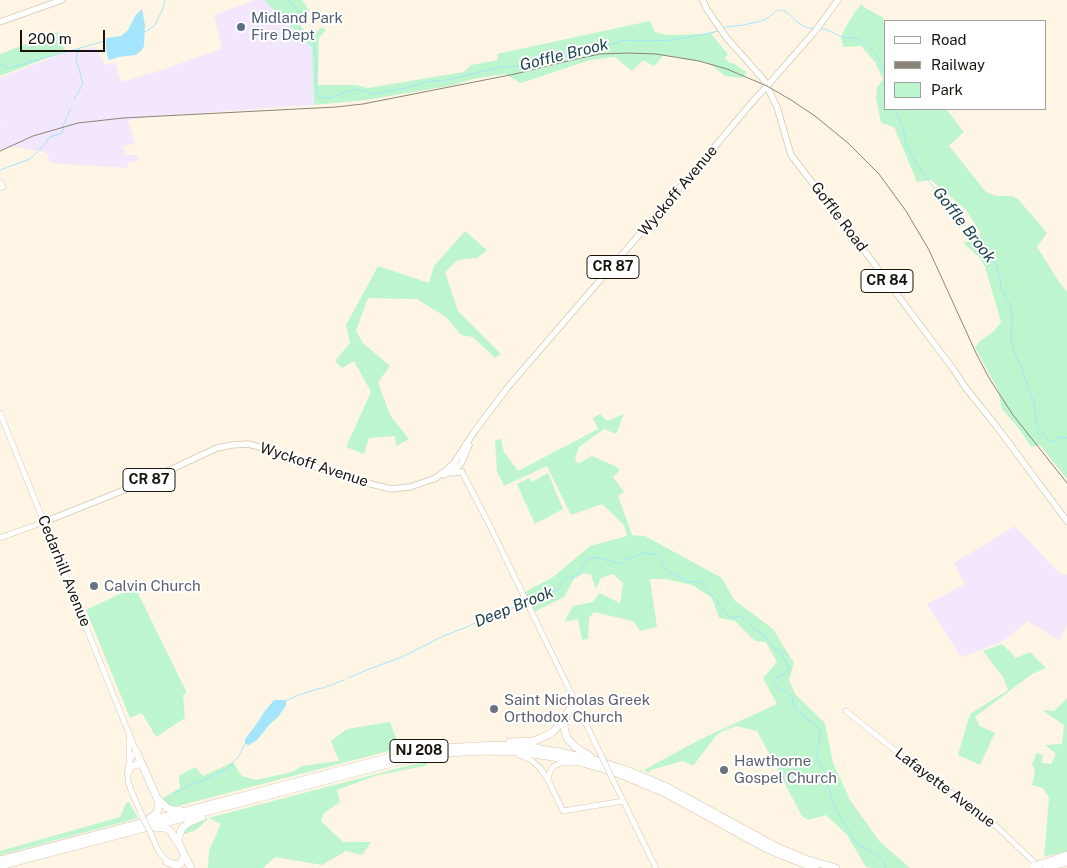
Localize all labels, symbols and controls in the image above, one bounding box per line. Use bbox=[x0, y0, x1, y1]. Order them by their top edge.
place label: Midland Park Fire Dept bbox=[251, 9, 343, 44]
scale bar bbox=[22, 20, 108, 52]
legend bbox=[884, 20, 1047, 110]
marker: Midland Park Fire Dept bbox=[235, 21, 247, 33]
text: 200 m bbox=[28, 30, 72, 47]
text: Road bbox=[931, 31, 967, 48]
water label: Goffle Brook bbox=[518, 35, 610, 75]
text: Railway bbox=[931, 56, 985, 73]
text: Park bbox=[931, 81, 963, 98]
street label: Wyckoff Avenue bbox=[635, 142, 721, 240]
street label: Goffle Road bbox=[807, 179, 871, 255]
water label: Goffle Brook bbox=[929, 183, 999, 267]
road number: CR 87 bbox=[587, 256, 639, 278]
road number: CR 84 bbox=[861, 270, 913, 292]
street label: Wyckoff Avenue bbox=[257, 439, 371, 491]
road number: CR 87 bbox=[123, 468, 175, 492]
street label: Cedarhill Avenue bbox=[33, 513, 95, 629]
place label: Calvin Church bbox=[104, 577, 201, 595]
marker: Calvin Church bbox=[88, 580, 100, 592]
water label: Deep Brook bbox=[472, 582, 556, 632]
place label: Saint Nicholas Greek Orthodox Church bbox=[504, 691, 650, 726]
marker: Saint Nicholas Greek Orthodox Church bbox=[488, 703, 500, 715]
road number: NJ 208 bbox=[390, 739, 448, 762]
street label: Lafayette Avenue bbox=[891, 744, 999, 832]
place label: Hawthorne Gospel Church bbox=[734, 752, 837, 787]
marker: Hawthorne Gospel Church bbox=[718, 764, 730, 776]

